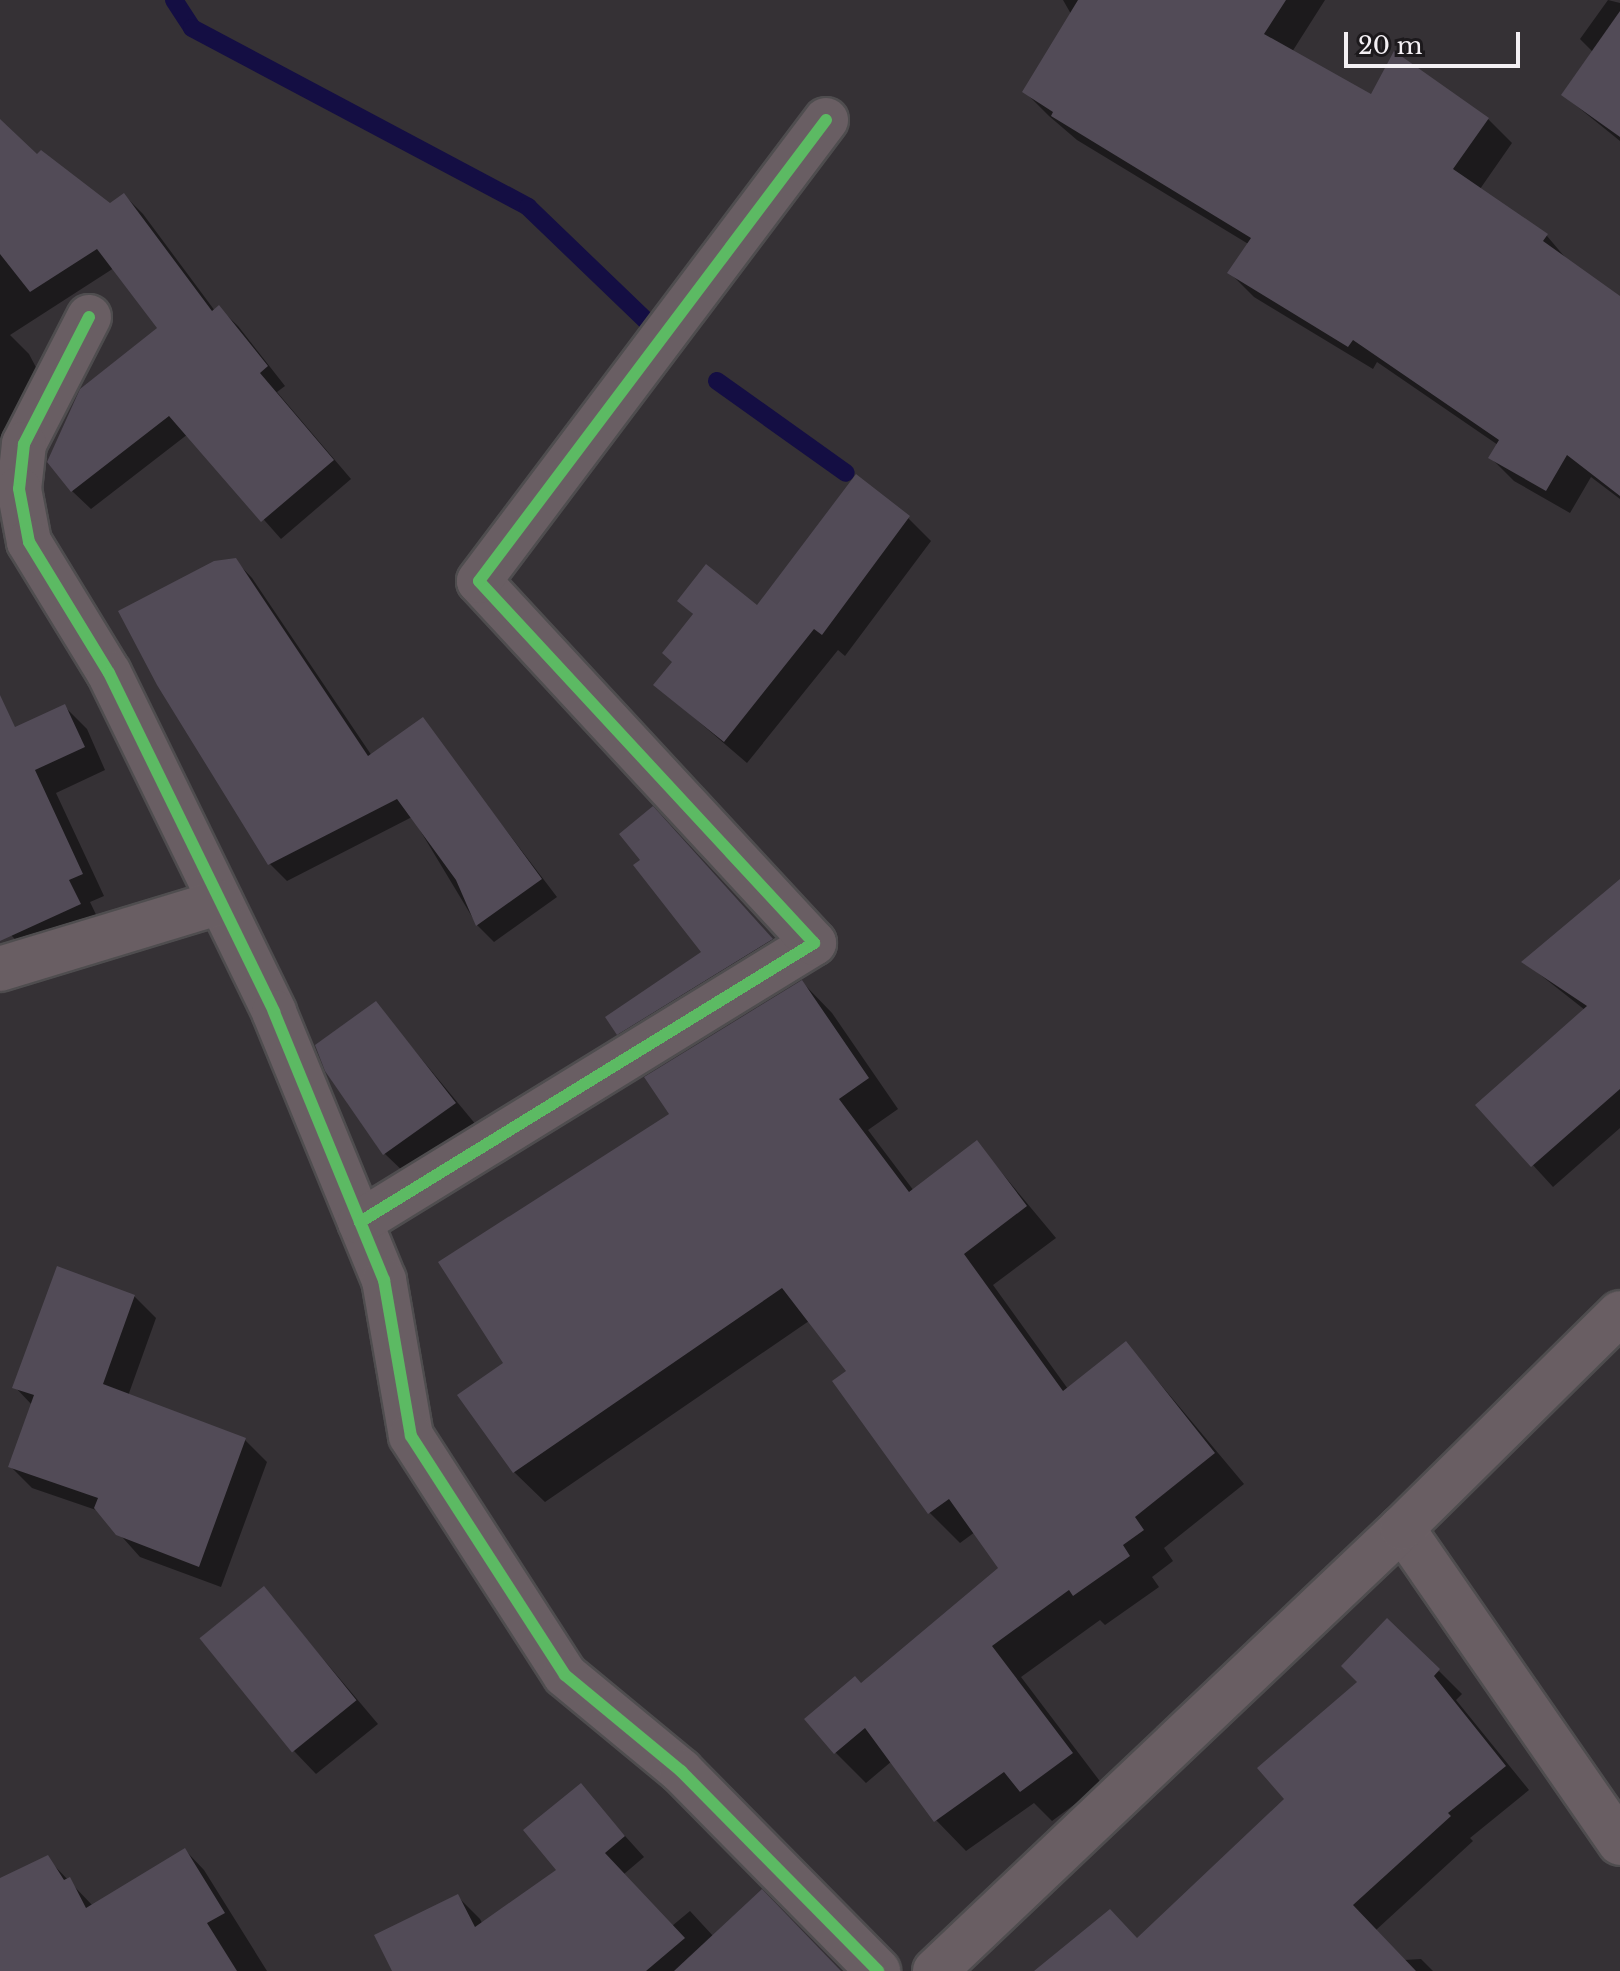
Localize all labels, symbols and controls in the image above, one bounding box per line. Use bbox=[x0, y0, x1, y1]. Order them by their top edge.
scale bar bbox=[1348, 16, 1524, 66]
text: 20 m bbox=[1358, 31, 1423, 60]

